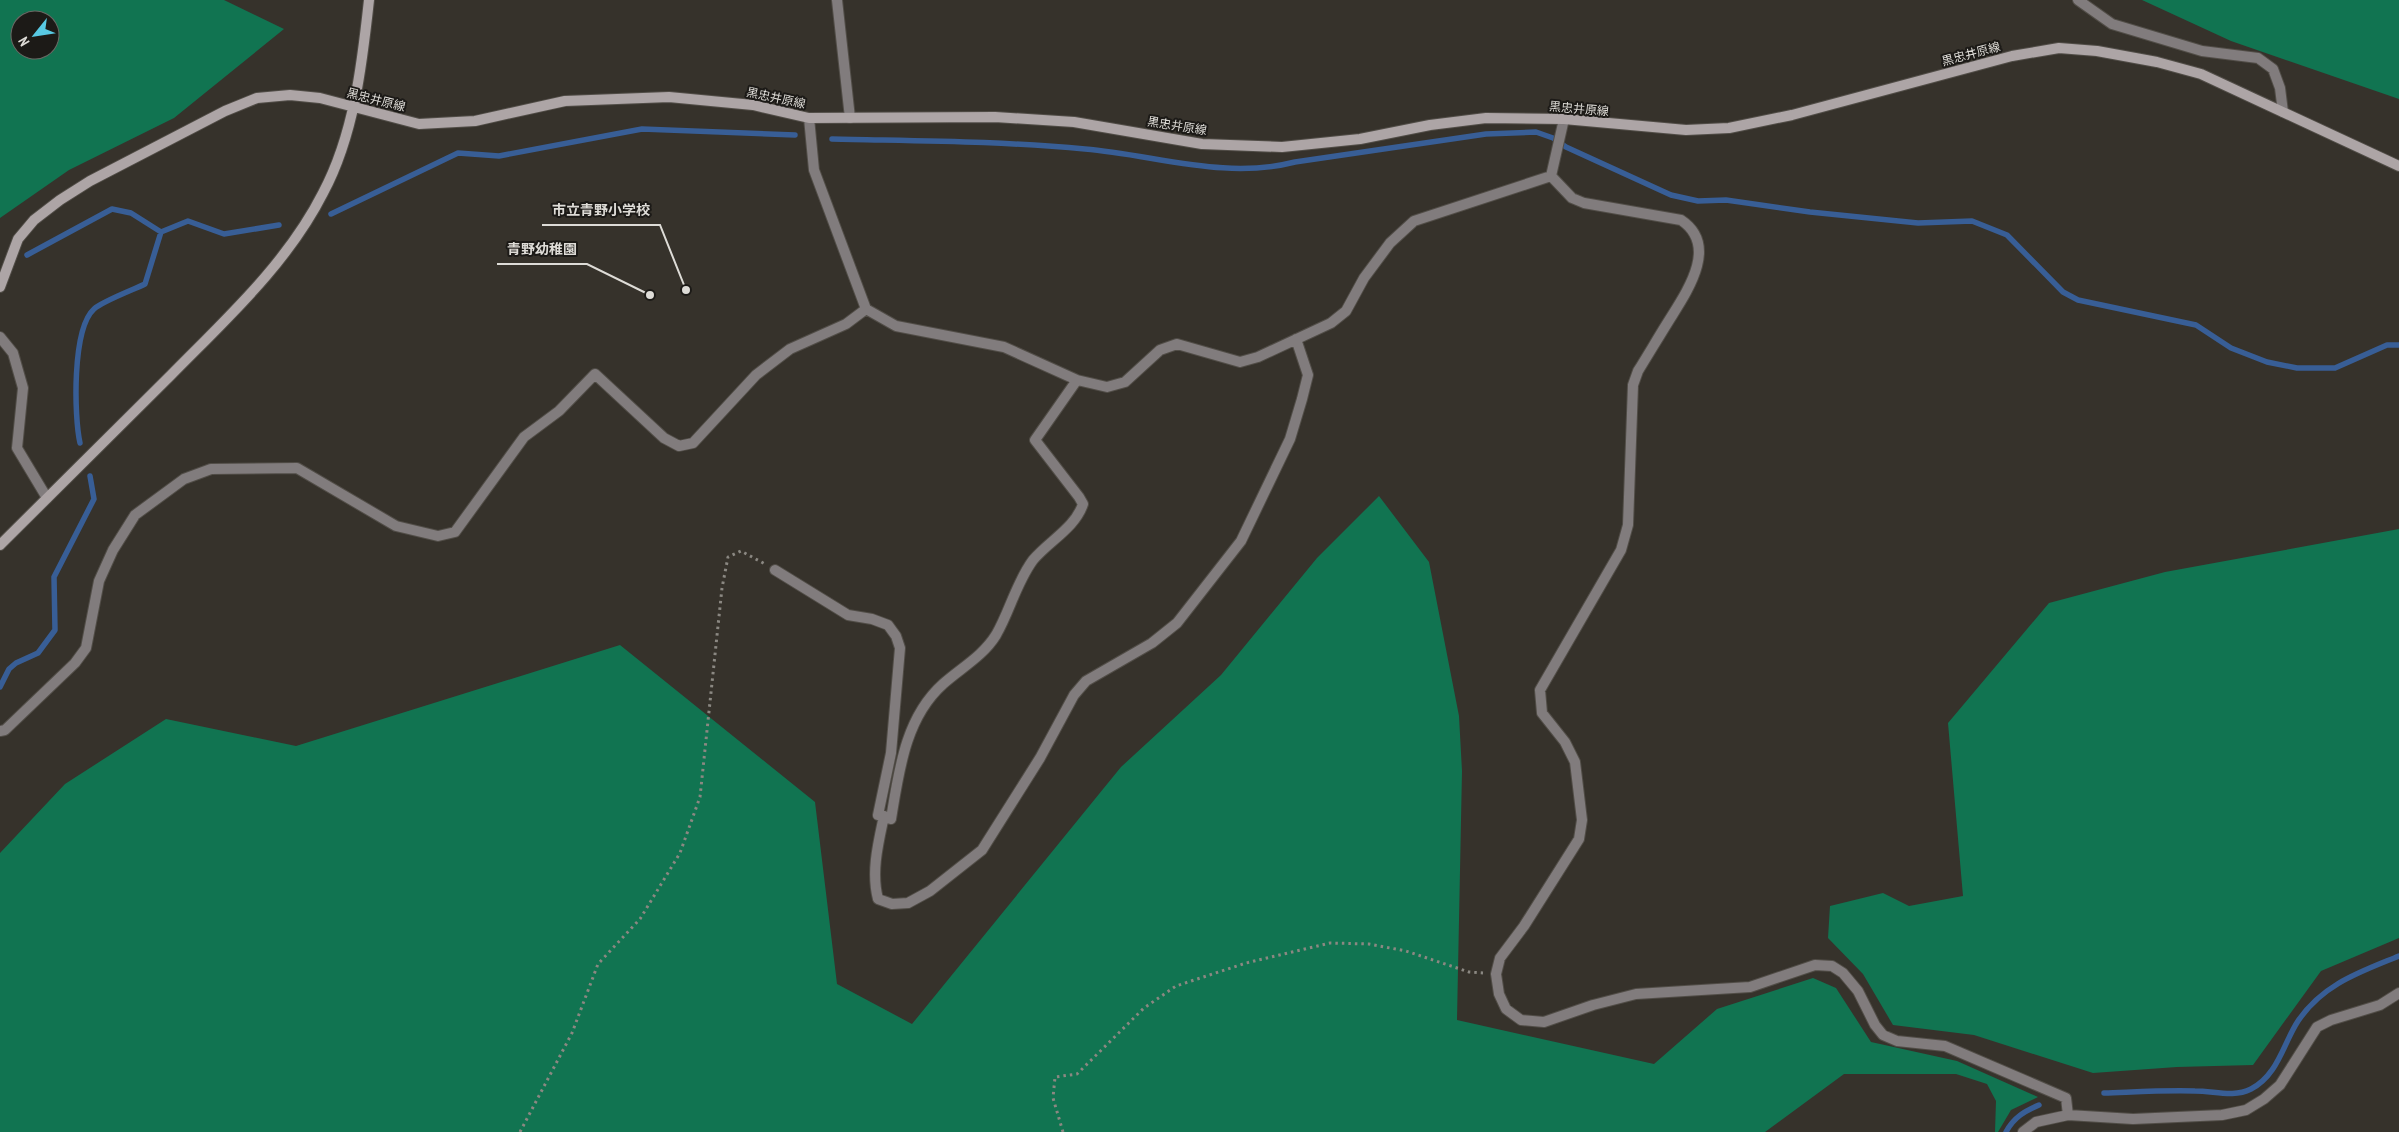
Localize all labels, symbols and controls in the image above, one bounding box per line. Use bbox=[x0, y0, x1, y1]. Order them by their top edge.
north arrow bbox=[10, 10, 60, 60]
text: N bbox=[14, 34, 33, 49]
street label: 黒忠井原線 bbox=[1940, 39, 2002, 69]
street label: 黒忠井原線 bbox=[745, 84, 807, 111]
street label: 黒忠井原線 bbox=[345, 85, 407, 114]
street label: 黒忠井原線 bbox=[1548, 98, 1610, 119]
street label: 黒忠井原線 bbox=[1146, 113, 1208, 138]
callout: 市立青野小学校 bbox=[542, 196, 660, 225]
text: 市立青野小学校 bbox=[552, 201, 650, 219]
callout: 青野幼稚園 bbox=[497, 235, 587, 264]
text: 青野幼稚園 bbox=[507, 240, 577, 258]

